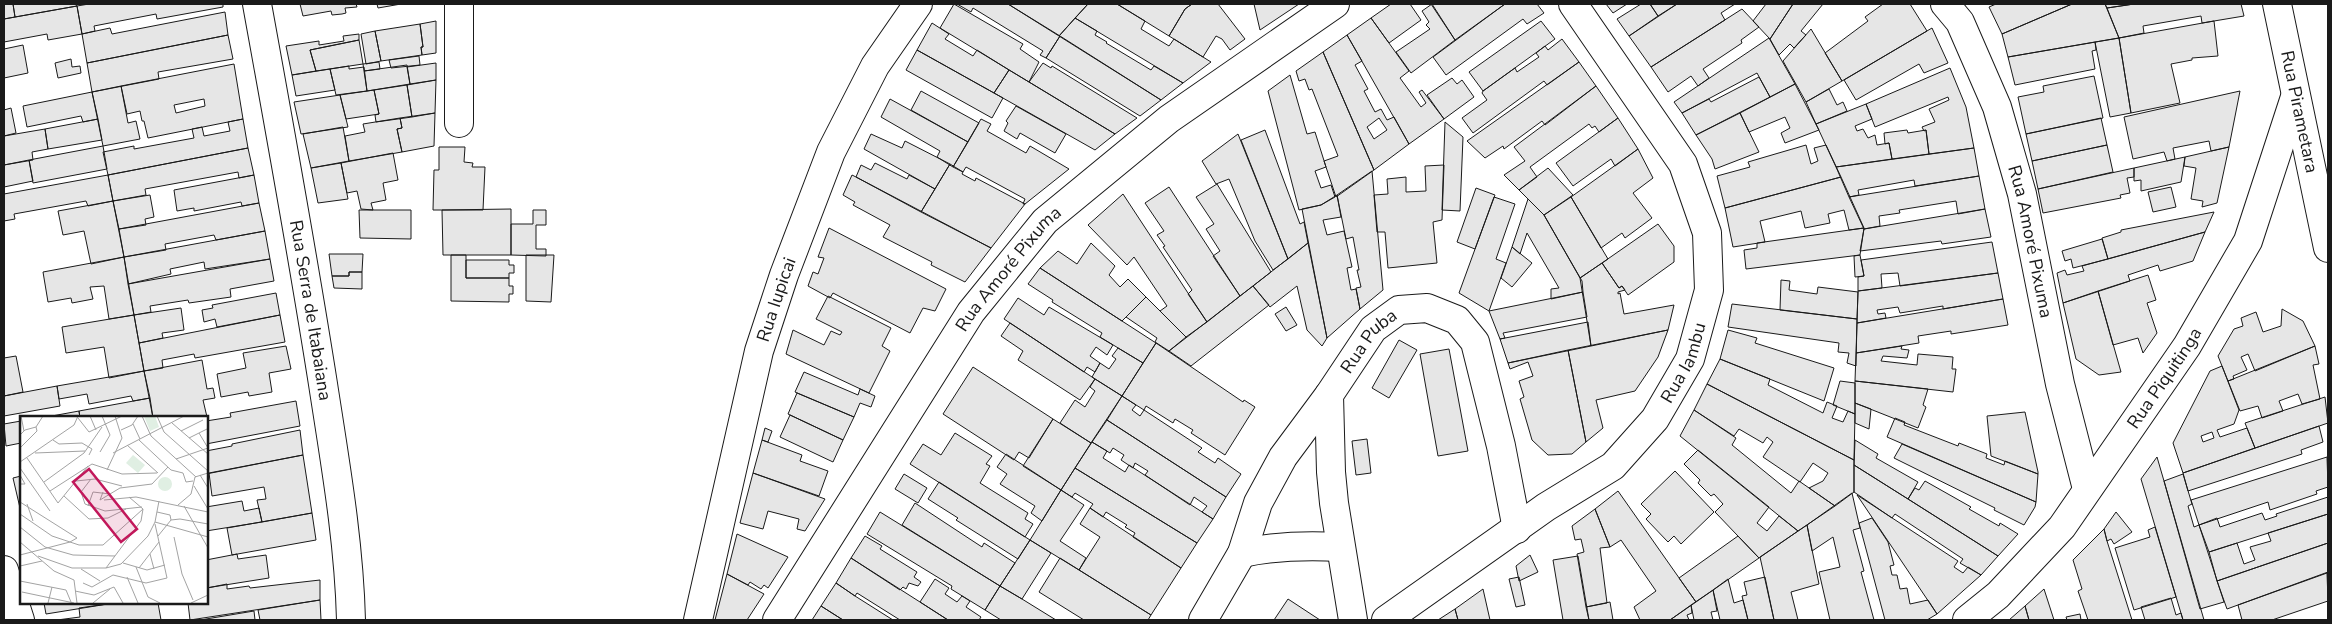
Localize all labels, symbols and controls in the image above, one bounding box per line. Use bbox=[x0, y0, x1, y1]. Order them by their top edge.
street label: Rua Pirametara bbox=[2275, 48, 2324, 175]
street label: Rua Amoré Pixuma bbox=[2002, 162, 2059, 320]
street label: Rua Amoré Pixuma bbox=[950, 201, 1066, 336]
street label: Rua Serra de Itabaiana bbox=[284, 218, 337, 402]
street label: Rua Iupicai bbox=[751, 254, 802, 345]
street label: Rua Puba bbox=[1335, 303, 1402, 378]
street label: Rua Iambu bbox=[1655, 320, 1711, 408]
street label: Rua Piquitinga bbox=[2121, 323, 2207, 433]
inset map bbox=[20, 416, 208, 604]

